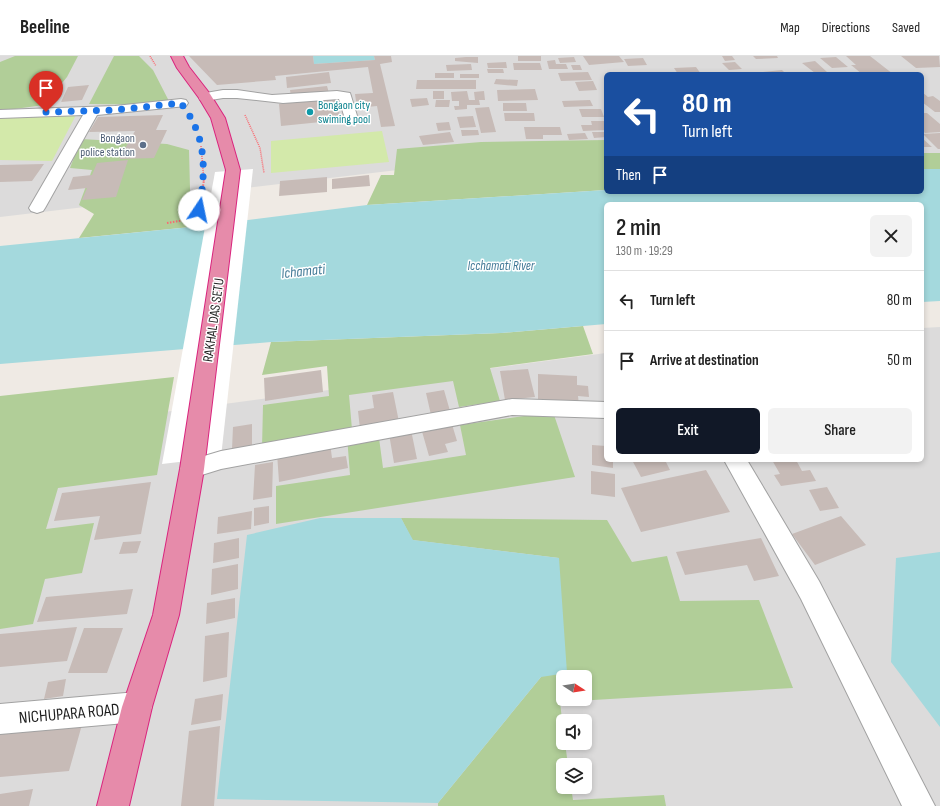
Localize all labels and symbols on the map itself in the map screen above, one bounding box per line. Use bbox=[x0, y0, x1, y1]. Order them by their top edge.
pin bbox=[29, 71, 63, 112]
place label: Bongaon city swiming pool bbox=[318, 98, 370, 127]
marker: Bongaon city swiming pool bbox=[305, 107, 315, 117]
place label: Bongaon police station bbox=[80, 131, 135, 160]
marker: Bongaon police station bbox=[138, 140, 148, 150]
position arrow bbox=[178, 189, 220, 231]
water label: Icchamati River bbox=[468, 258, 536, 274]
water label: Ichamati bbox=[280, 260, 327, 283]
street label: RAKHAL DAS SETU bbox=[199, 277, 228, 363]
north arrow bbox=[556, 670, 592, 706]
street label: NICHUPARA ROAD bbox=[18, 700, 120, 728]

